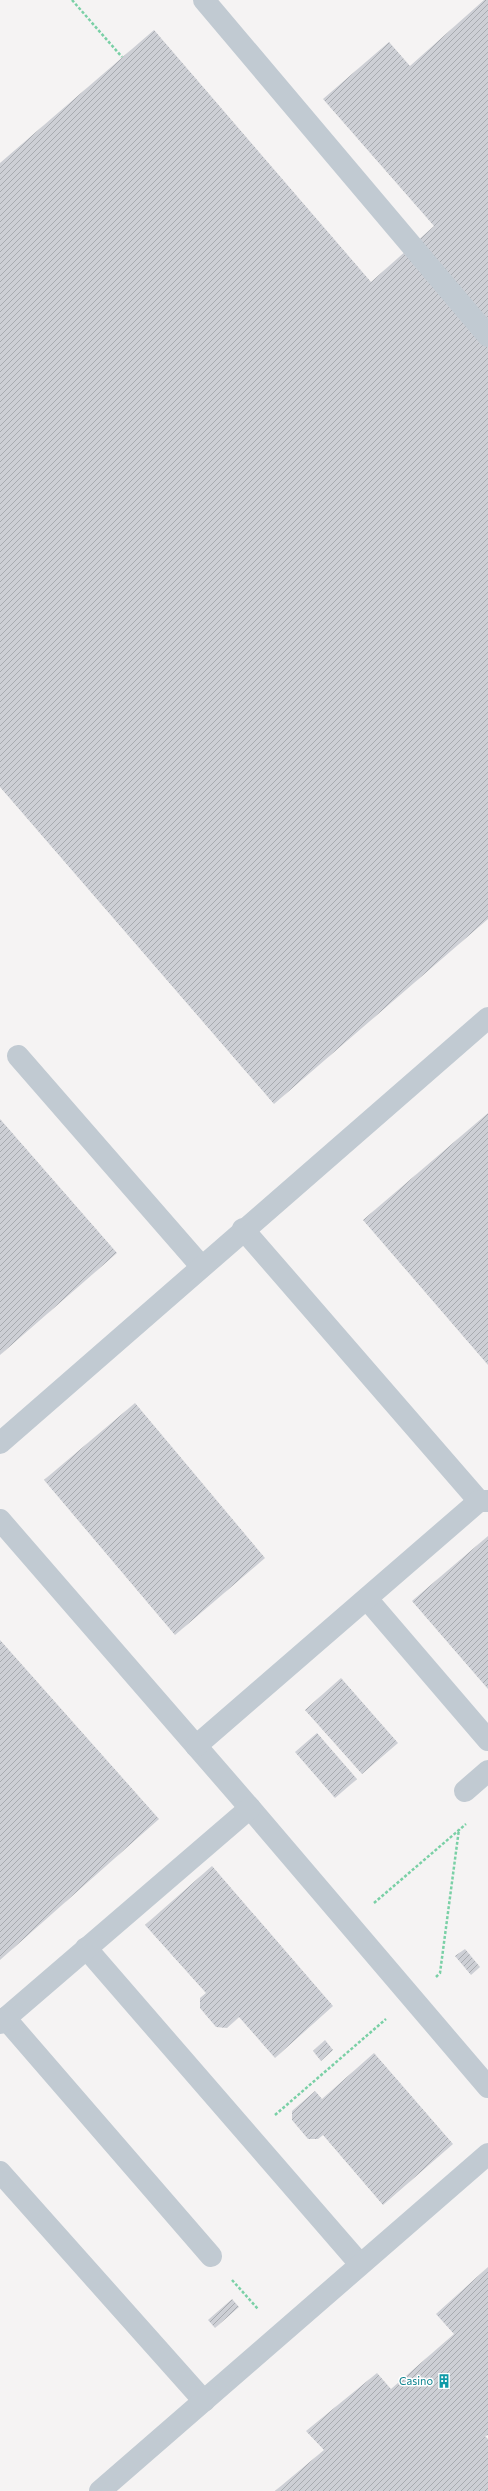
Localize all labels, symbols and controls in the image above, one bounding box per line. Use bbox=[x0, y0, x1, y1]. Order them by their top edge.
building icon: Casino bbox=[436, 2373, 452, 2389]
place label: Casino bbox=[399, 2374, 433, 2387]

